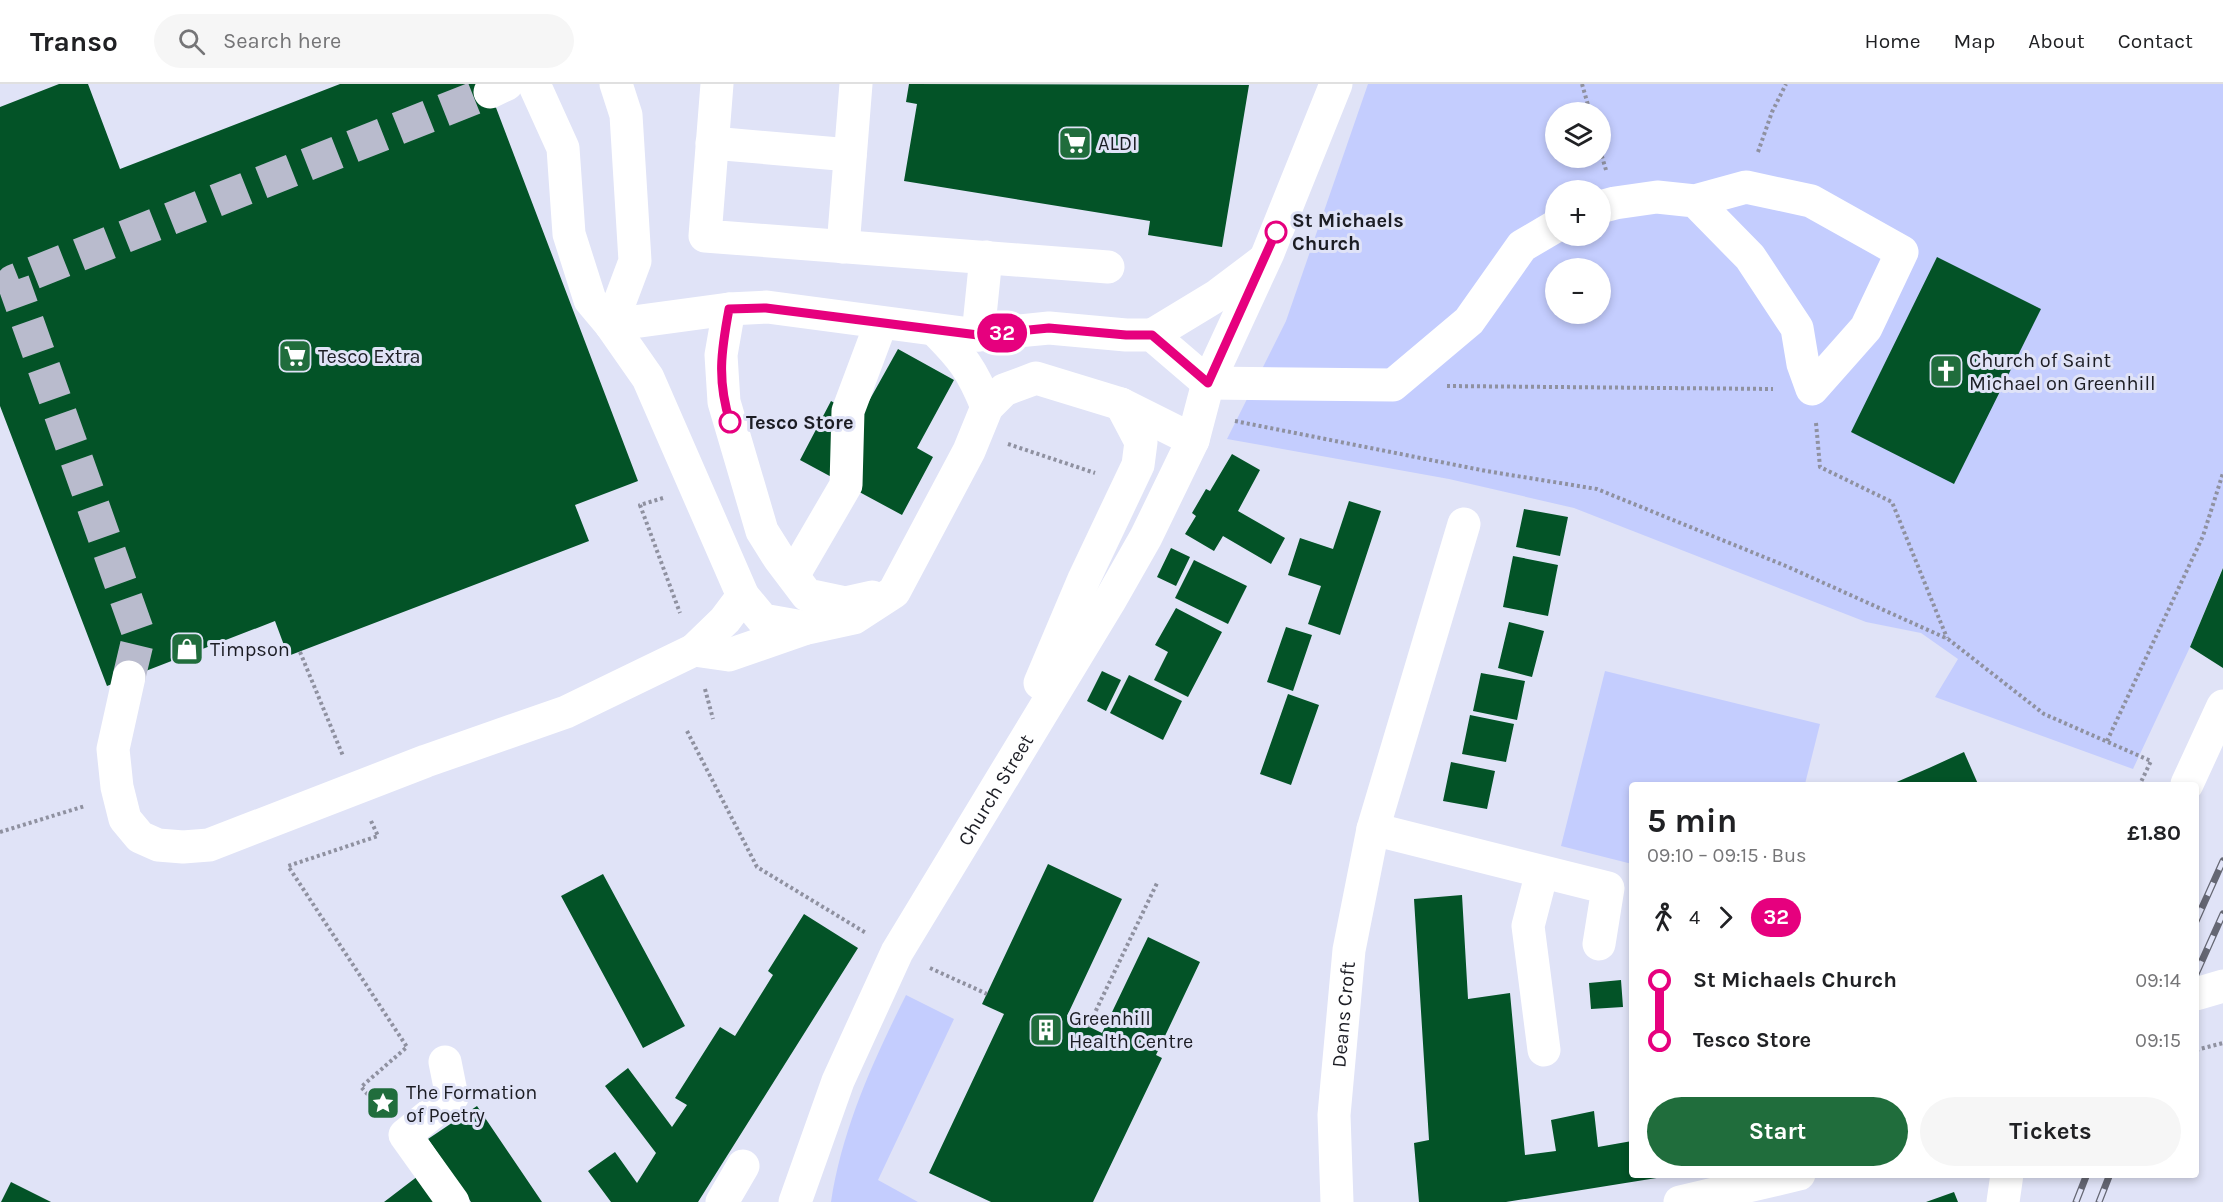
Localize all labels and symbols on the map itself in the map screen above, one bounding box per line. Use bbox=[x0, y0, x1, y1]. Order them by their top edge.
supermarket icon: ALDI bbox=[1057, 125, 1093, 161]
place label: ALDI bbox=[1098, 132, 1138, 155]
place label: St Michaels Church bbox=[1292, 209, 1404, 255]
marker: St Michaels Church bbox=[1265, 221, 1287, 243]
line badge: 32 bbox=[975, 314, 1029, 352]
supermarket icon: Tesco Extra bbox=[277, 338, 313, 374]
place label: Tesco Extra bbox=[318, 345, 421, 368]
place label: Church of Saint Michael on Greenhill bbox=[1969, 349, 2156, 395]
church icon: Church of Saint Michael on Greenhill bbox=[1928, 353, 1964, 389]
marker: Tesco Store bbox=[719, 411, 741, 433]
place label: Tesco Store bbox=[746, 411, 854, 434]
shop icon: Timpson bbox=[169, 631, 205, 667]
place label: Timpson bbox=[210, 638, 290, 661]
street label: Church Street bbox=[953, 730, 1038, 850]
street label: Deans Croft bbox=[1327, 960, 1360, 1069]
place label: Greenhill Health Centre bbox=[1069, 1007, 1193, 1053]
building icon: Greenhill Health Centre bbox=[1028, 1012, 1064, 1048]
place label: The Formation of Poetry bbox=[406, 1081, 537, 1127]
place icon: The Formation of Poetry bbox=[365, 1085, 401, 1121]

